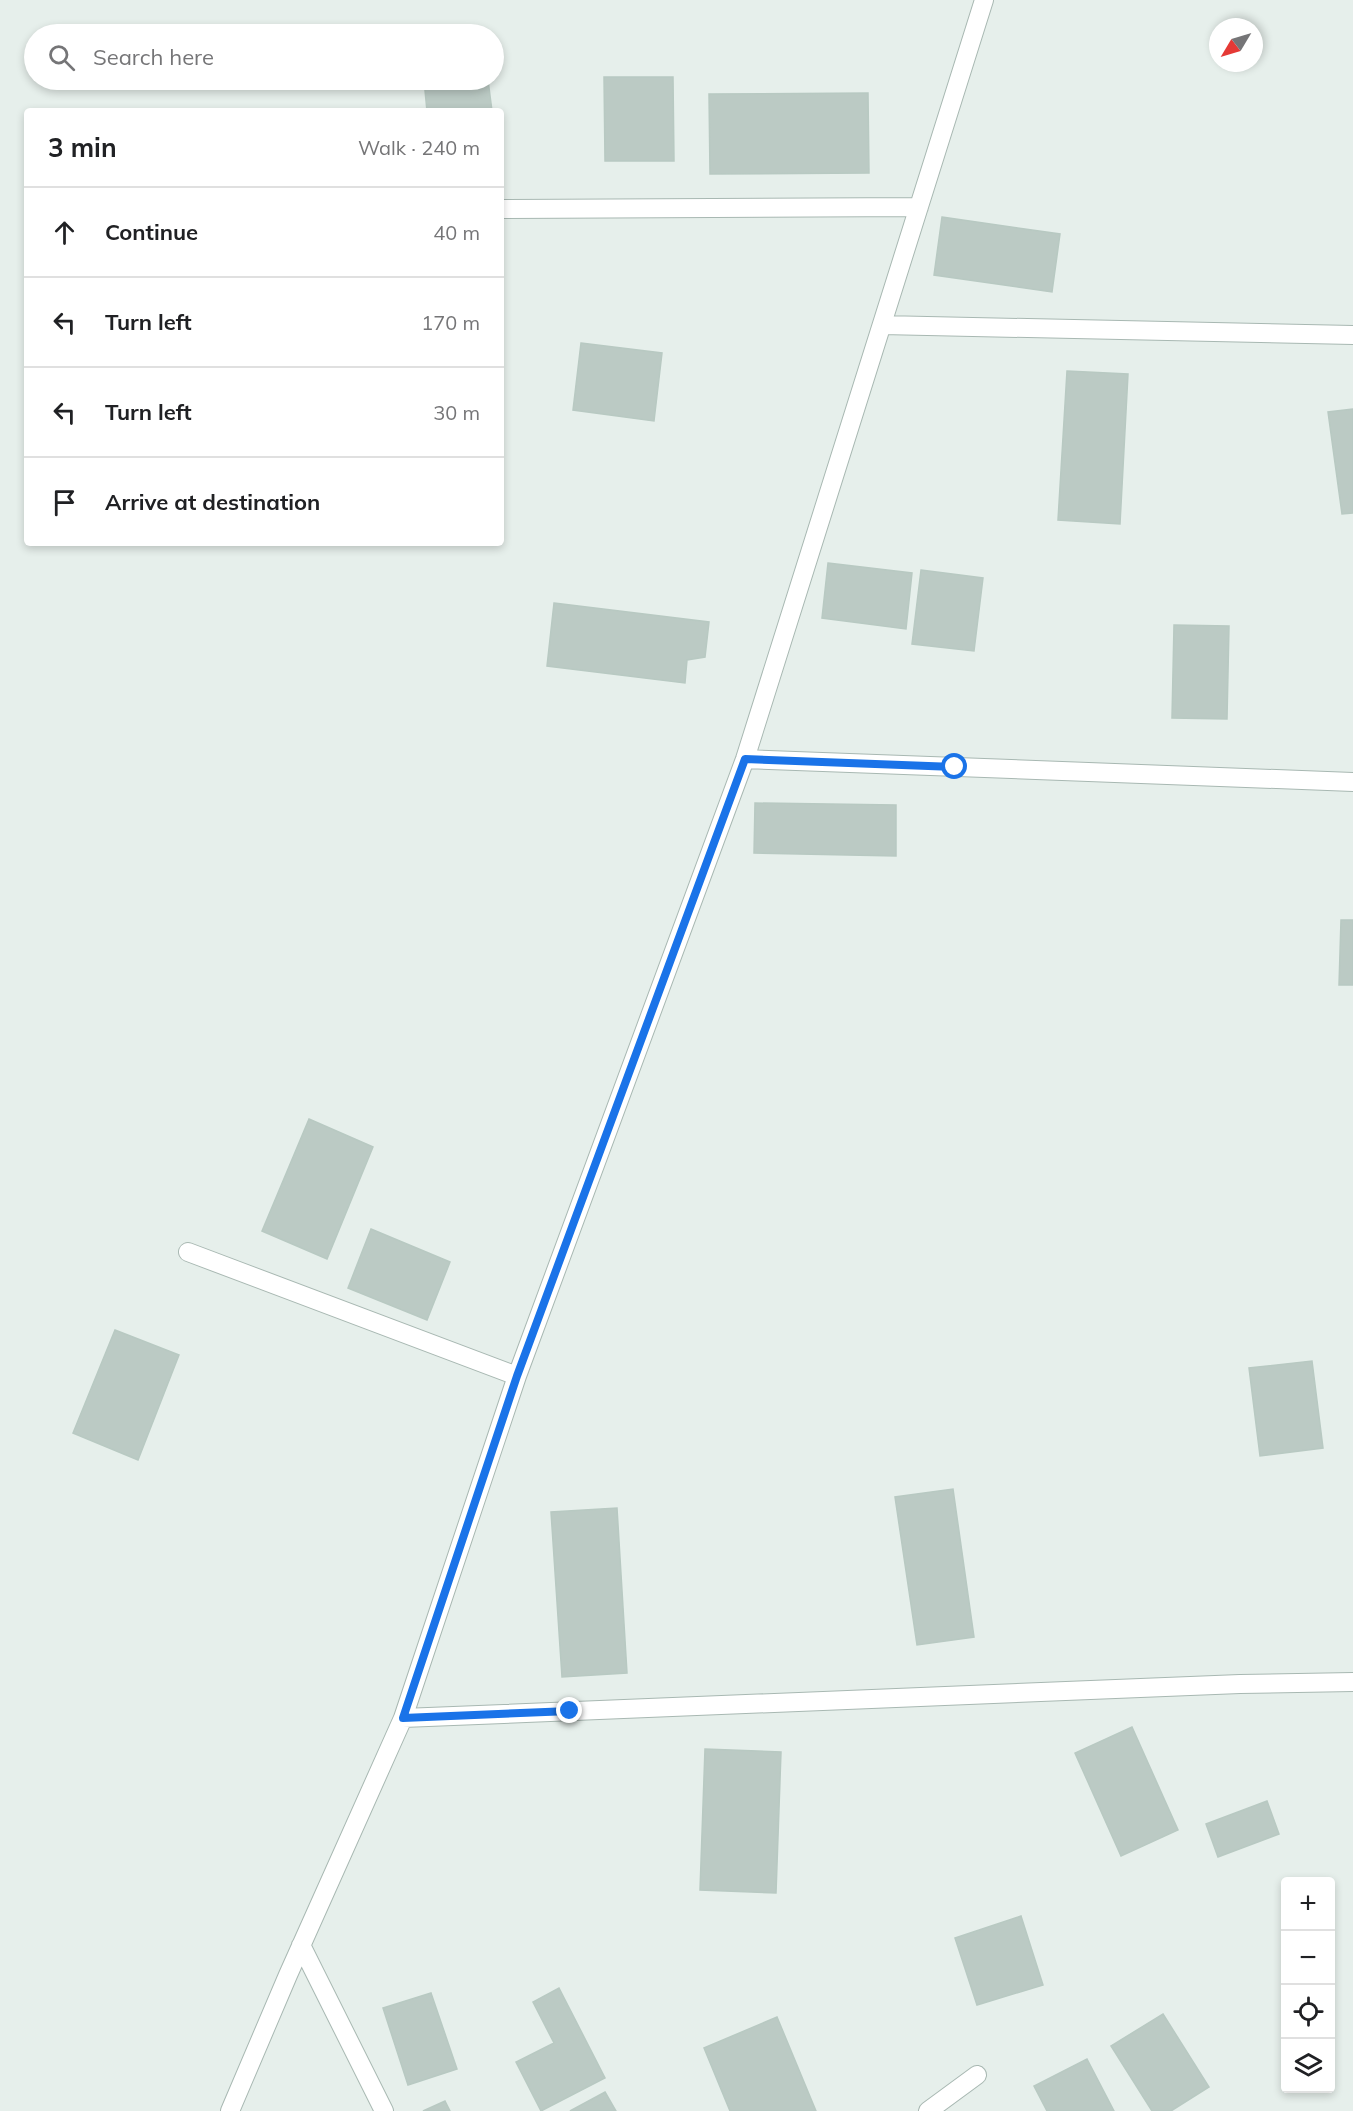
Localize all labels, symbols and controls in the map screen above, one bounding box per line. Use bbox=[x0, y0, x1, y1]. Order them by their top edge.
north arrow bbox=[1209, 18, 1263, 72]
search box bbox=[24, 24, 504, 90]
icon: search bbox=[45, 41, 78, 74]
text: Search here bbox=[93, 43, 214, 71]
text: 3 min bbox=[48, 131, 117, 164]
text: Walk · 240 m bbox=[358, 135, 480, 160]
icon: ahead bbox=[48, 216, 81, 249]
text: Continue bbox=[105, 218, 198, 246]
text: 40 m bbox=[433, 220, 480, 245]
icon: left bbox=[48, 306, 81, 339]
text: Turn left bbox=[105, 308, 192, 336]
text: 170 m bbox=[421, 310, 480, 335]
icon: left bbox=[48, 396, 81, 429]
text: Turn left bbox=[105, 398, 192, 426]
text: 30 m bbox=[433, 400, 480, 425]
icon: arrive bbox=[48, 486, 81, 519]
text: Arrive at destination bbox=[105, 488, 320, 516]
route start bbox=[941, 753, 967, 779]
route end bbox=[556, 1697, 582, 1723]
map controls bbox=[1281, 1877, 1335, 2093]
button: + bbox=[1281, 1877, 1335, 1931]
button: − bbox=[1281, 1931, 1335, 1985]
button: locate bbox=[1281, 1985, 1335, 2039]
button: layers bbox=[1281, 2039, 1335, 2093]

